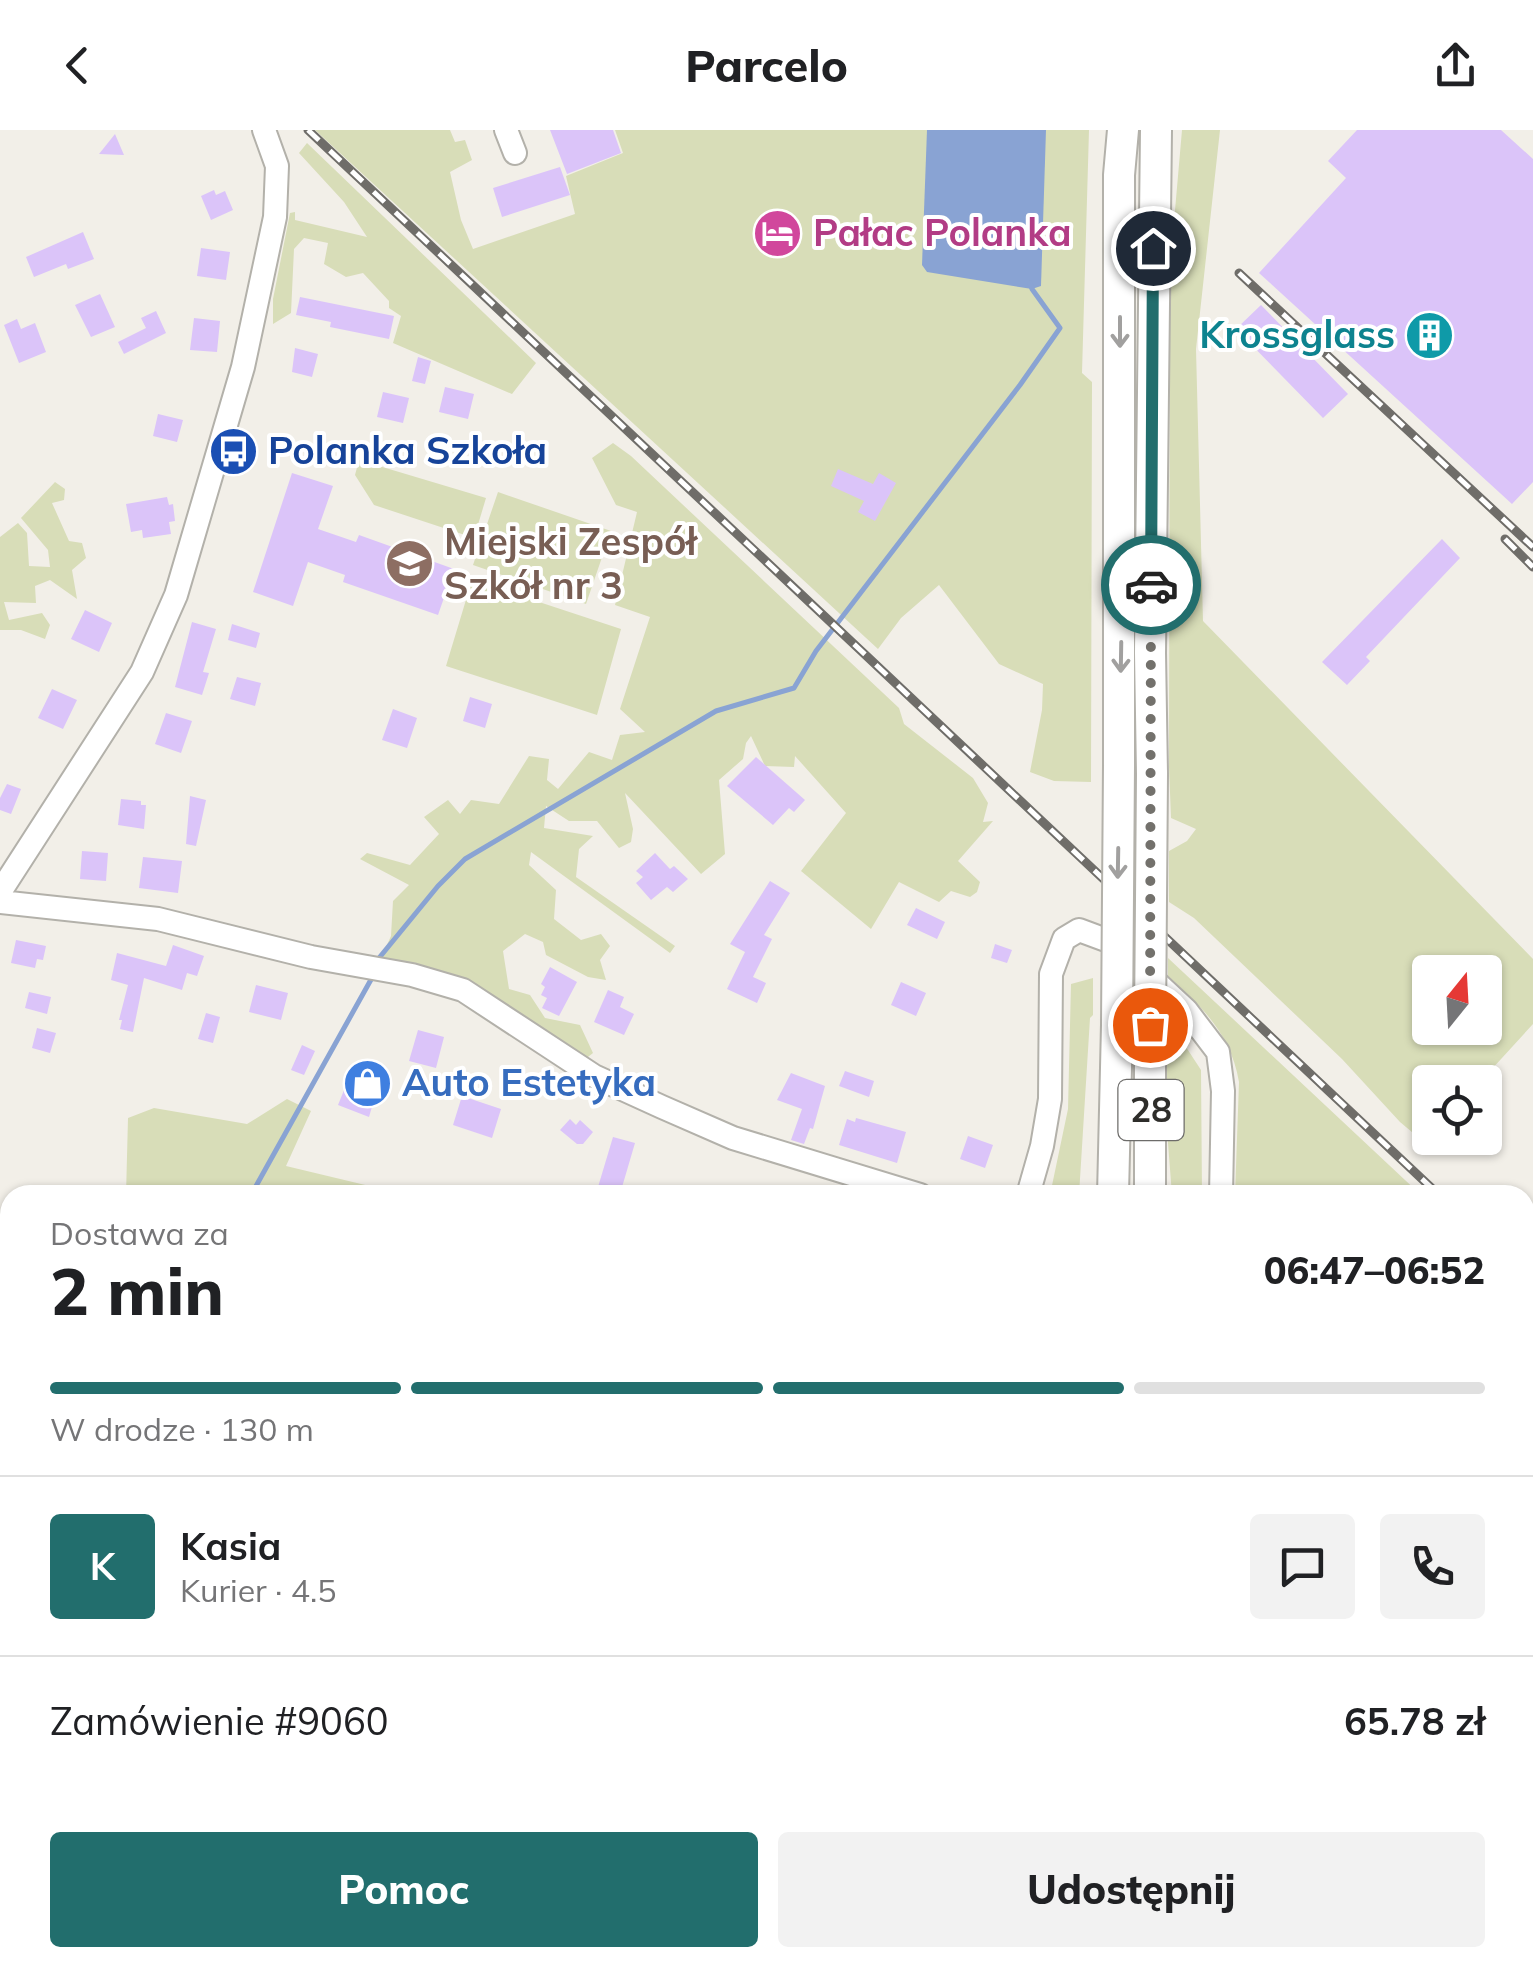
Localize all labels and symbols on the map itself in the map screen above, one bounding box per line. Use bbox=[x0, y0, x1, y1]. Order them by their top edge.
pin bbox=[1111, 206, 1196, 291]
hotel icon: Pałac Polanka bbox=[752, 207, 804, 259]
place label: Pałac Polanka bbox=[813, 208, 1072, 256]
building icon: Krossglass bbox=[1404, 309, 1456, 361]
place label: Krossglass bbox=[1199, 310, 1395, 358]
one-way arrow bbox=[1110, 316, 1130, 348]
bus stop icon: Polanka Szkoła bbox=[207, 425, 259, 477]
place label: Polanka Szkoła bbox=[268, 426, 547, 474]
place label: Miejski Zespół Szkół nr 3 bbox=[444, 517, 699, 609]
courier bbox=[1101, 535, 1201, 635]
school or university icon: Miejski Zespół Szkół nr 3 bbox=[383, 538, 435, 590]
one-way arrow bbox=[1111, 641, 1130, 673]
one-way arrow bbox=[1109, 847, 1128, 879]
north arrow bbox=[1412, 955, 1502, 1045]
pin bbox=[1108, 983, 1193, 1068]
shop icon: Auto Estetyka bbox=[341, 1057, 393, 1109]
place label: Auto Estetyka bbox=[402, 1058, 656, 1106]
road number: 28 bbox=[1118, 1080, 1184, 1140]

